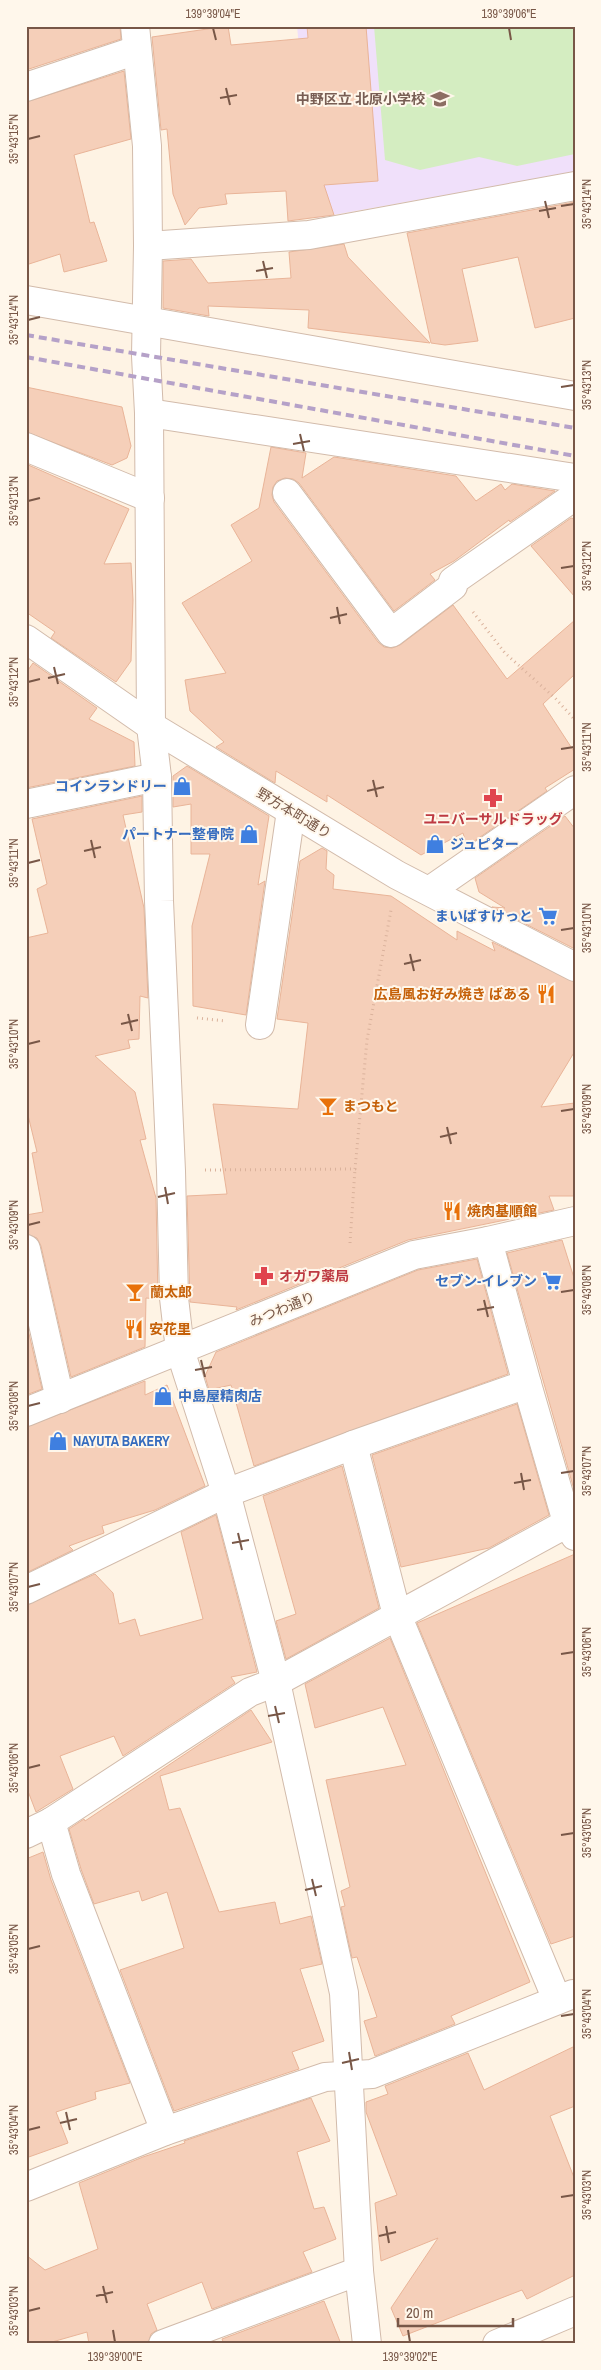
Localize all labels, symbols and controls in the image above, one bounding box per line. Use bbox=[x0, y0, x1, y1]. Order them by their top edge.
text: 139°39'04"E bbox=[185, 6, 241, 22]
text: 139°39'06"E bbox=[481, 6, 537, 22]
school or university icon: 中野区立 北原小学校 bbox=[429, 88, 451, 110]
place label: 中野区立 北原小学校 bbox=[296, 90, 425, 108]
text: 35°43'15"N bbox=[6, 114, 22, 164]
text: 35°43'14"N bbox=[579, 179, 595, 229]
text: 35°43'14"N bbox=[6, 295, 22, 345]
text: 35°43'13"N bbox=[579, 360, 595, 410]
text: 35°43'13"N bbox=[6, 476, 22, 526]
text: 35°43'12"N bbox=[579, 541, 595, 591]
text: 35°43'12"N bbox=[6, 657, 22, 707]
text: 35°43'11"N bbox=[579, 722, 595, 772]
shop icon: コインランドリー bbox=[171, 775, 193, 797]
place label: コインランドリー bbox=[55, 777, 167, 795]
street label: 野方本町通り bbox=[253, 784, 335, 842]
pharmacy icon: ユニバーサルドラッグ bbox=[482, 787, 504, 809]
place label: ユニバーサルドラッグ bbox=[423, 810, 563, 828]
shop icon: パートナー整骨院 bbox=[238, 823, 260, 845]
place label: パートナー整骨院 bbox=[122, 825, 234, 843]
shop icon: ジュピター bbox=[424, 833, 446, 855]
place label: ジュピター bbox=[450, 835, 519, 853]
text: 35°43'11"N bbox=[6, 838, 22, 888]
text: 35°43'10"N bbox=[579, 903, 595, 953]
supermarket icon: まいばすけっと bbox=[537, 905, 559, 927]
place label: まいばすけっと bbox=[435, 907, 533, 925]
restaurant icon: 広島風お好み焼き ばある bbox=[535, 983, 557, 1005]
place label: 広島風お好み焼き ばある bbox=[374, 985, 531, 1003]
text: 35°43'10"N bbox=[6, 1019, 22, 1069]
text: 35°43'09"N bbox=[579, 1084, 595, 1134]
bar icon: まつもと bbox=[317, 1095, 339, 1117]
place label: まつもと bbox=[343, 1097, 399, 1115]
text: 35°43'09"N bbox=[6, 1200, 22, 1250]
restaurant icon: 焼肉基順館 bbox=[441, 1200, 463, 1222]
place label: 焼肉基順館 bbox=[467, 1202, 537, 1220]
pharmacy icon: オガワ薬局 bbox=[253, 1265, 275, 1287]
text: 35°43'08"N bbox=[579, 1265, 595, 1315]
place label: オガワ薬局 bbox=[279, 1267, 349, 1285]
supermarket icon: セブン-イレブン bbox=[541, 1270, 563, 1292]
place label: セブン-イレブン bbox=[435, 1272, 537, 1290]
bar icon: 蘭太郎 bbox=[124, 1281, 146, 1303]
place label: 蘭太郎 bbox=[150, 1283, 192, 1301]
street label: みつわ通り bbox=[246, 1288, 318, 1330]
restaurant icon: 安花里 bbox=[123, 1318, 145, 1340]
place label: 安花里 bbox=[149, 1320, 191, 1338]
text: 35°43'08"N bbox=[6, 1381, 22, 1431]
shop icon: 中島屋精肉店 bbox=[152, 1385, 174, 1407]
place label: 中島屋精肉店 bbox=[178, 1387, 262, 1405]
shop icon: NAYUTA BAKERY bbox=[47, 1430, 69, 1452]
place label: NAYUTA BAKERY bbox=[73, 1432, 170, 1450]
text: 35°43'07"N bbox=[579, 1446, 595, 1496]
text: 35°43'07"N bbox=[6, 1562, 22, 1612]
text: 35°43'06"N bbox=[579, 1627, 595, 1677]
text: 35°43'06"N bbox=[6, 1743, 22, 1793]
text: 35°43'05"N bbox=[579, 1808, 595, 1858]
text: 35°43'05"N bbox=[6, 1924, 22, 1974]
text: 35°43'04"N bbox=[579, 1989, 595, 2039]
text: 35°43'04"N bbox=[6, 2105, 22, 2155]
text: 35°43'03"N bbox=[579, 2170, 595, 2220]
text: 35°43'03"N bbox=[6, 2286, 22, 2336]
scale bar bbox=[398, 2295, 514, 2327]
text: 20 m bbox=[406, 2302, 433, 2323]
text: 139°39'00"E bbox=[87, 2349, 143, 2365]
text: 139°39'02"E bbox=[382, 2349, 438, 2365]

